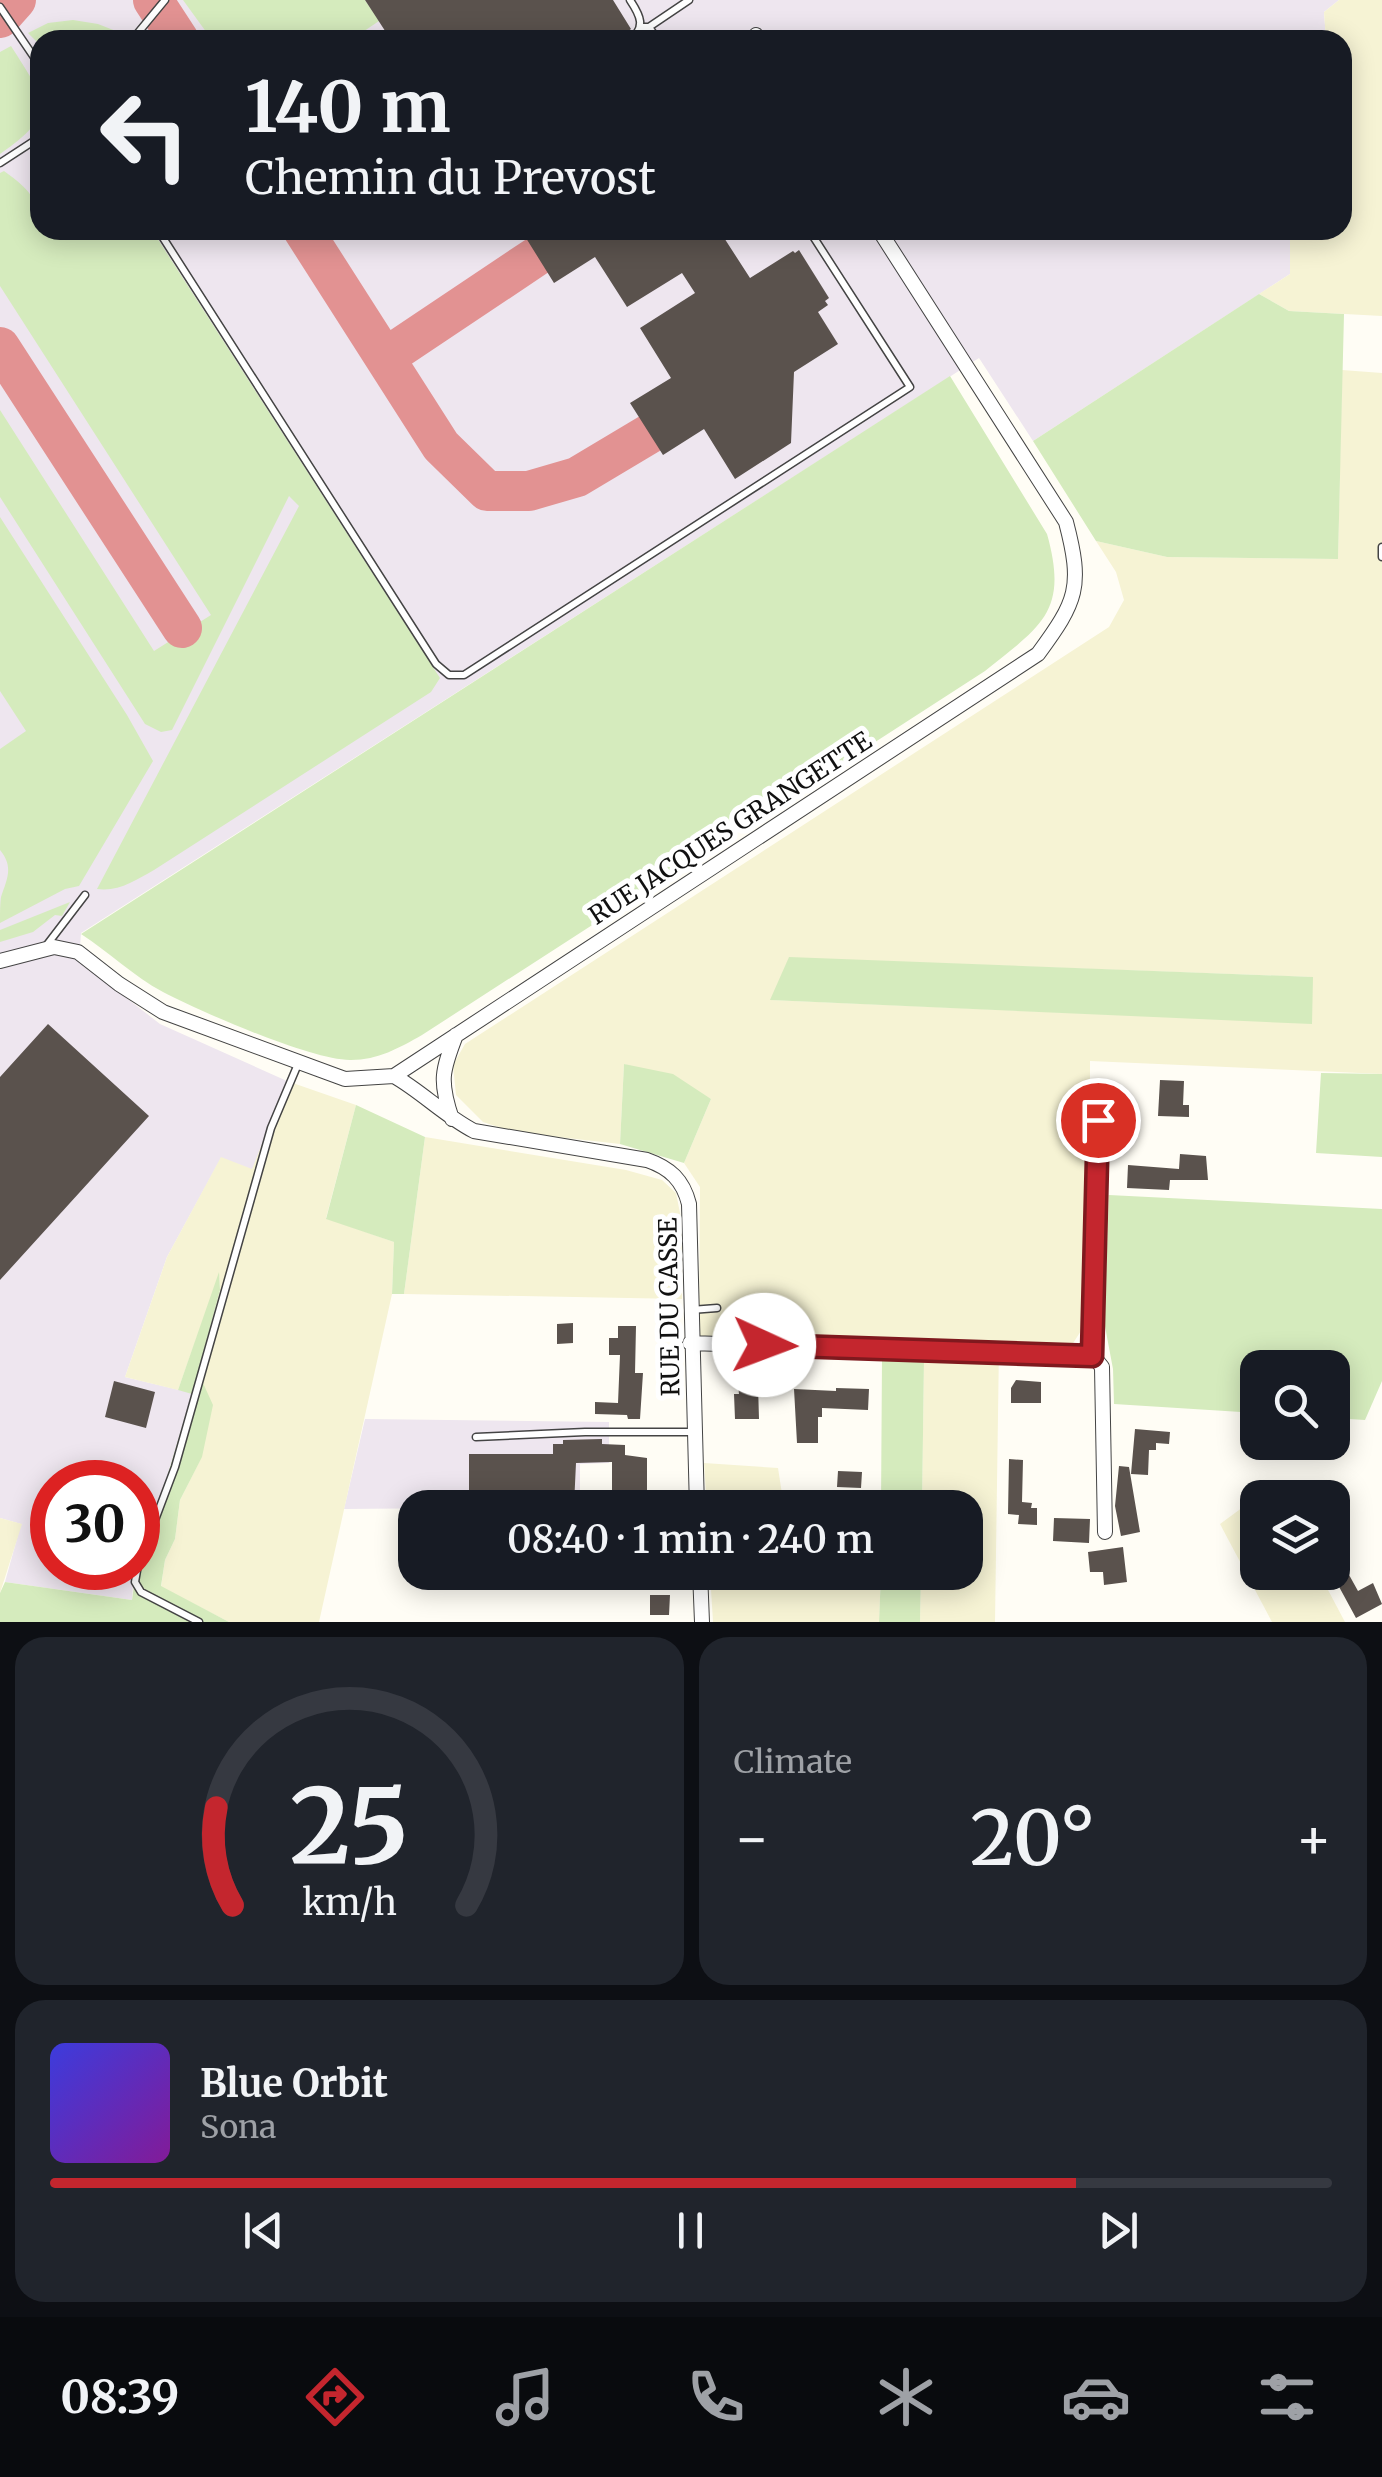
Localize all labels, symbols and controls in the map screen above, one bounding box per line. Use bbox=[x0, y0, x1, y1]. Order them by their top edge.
text: 140 m bbox=[245, 63, 451, 151]
icon: left bbox=[80, 70, 210, 200]
text: Chemin du Prevost bbox=[245, 150, 656, 206]
street label: RUE JACQUES GRANGETTE bbox=[583, 724, 878, 931]
pin bbox=[1056, 1078, 1141, 1163]
icon: arrive bbox=[1071, 1093, 1126, 1148]
street label: RUE DU CASSE bbox=[651, 1217, 687, 1397]
position arrow bbox=[712, 1293, 816, 1397]
map controls bbox=[1240, 1350, 1350, 1590]
button: search bbox=[1240, 1350, 1350, 1460]
speed limit sign: 30 bbox=[30, 1460, 160, 1590]
button: layers bbox=[1240, 1480, 1350, 1590]
text: 08:40 · 1 min · 240 m bbox=[507, 1516, 874, 1563]
text: Climate bbox=[734, 1742, 852, 1782]
text: 25 bbox=[290, 1761, 409, 1891]
text: 20° bbox=[970, 1791, 1095, 1885]
text: − bbox=[734, 1804, 770, 1873]
text: + bbox=[1295, 1804, 1332, 1873]
text: km/h bbox=[302, 1880, 397, 1925]
text: Blue Orbit bbox=[200, 2060, 388, 2107]
text: Sona bbox=[200, 2107, 276, 2147]
icon: previous bbox=[236, 2203, 291, 2258]
icon: pause bbox=[663, 2203, 718, 2258]
icon: next bbox=[1091, 2203, 1146, 2258]
icon: directions bbox=[300, 2362, 370, 2432]
icon: music bbox=[490, 2362, 560, 2432]
icon: phone bbox=[681, 2362, 751, 2432]
icon: climate bbox=[871, 2362, 941, 2432]
icon: car bbox=[1061, 2362, 1131, 2432]
icon: filters bbox=[1252, 2362, 1322, 2432]
text: 08:39 bbox=[60, 2369, 179, 2425]

